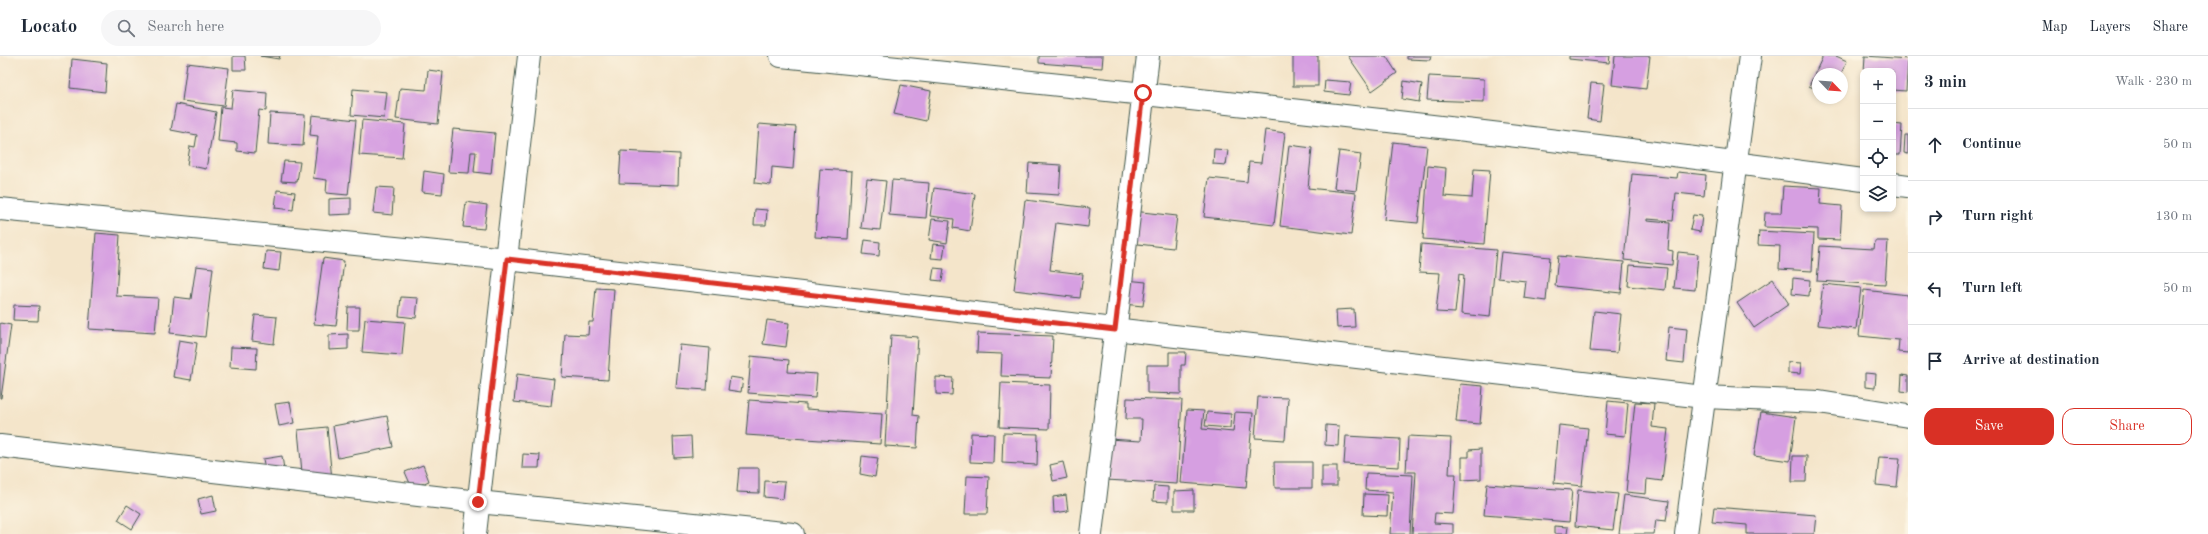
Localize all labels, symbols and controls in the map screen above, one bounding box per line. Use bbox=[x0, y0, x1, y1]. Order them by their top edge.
search box bbox=[101, 10, 381, 46]
icon: search bbox=[115, 17, 137, 39]
text: Locato bbox=[20, 18, 77, 37]
text: Search here bbox=[147, 20, 224, 35]
text: Map bbox=[2042, 20, 2068, 34]
text: Layers bbox=[2090, 20, 2131, 34]
text: Share bbox=[2153, 20, 2188, 34]
north arrow bbox=[1812, 68, 1848, 104]
map controls bbox=[1860, 68, 1896, 212]
button: + bbox=[1860, 68, 1896, 104]
text: 3 min bbox=[1924, 74, 1967, 91]
text: Walk · 230 m bbox=[2115, 75, 2192, 88]
route start bbox=[1134, 84, 1152, 102]
button: − bbox=[1860, 104, 1896, 140]
icon: ahead bbox=[1924, 134, 1946, 156]
text: Continue bbox=[1962, 137, 2021, 152]
text: 50 m bbox=[2163, 138, 2192, 151]
button: locate bbox=[1860, 140, 1896, 176]
button: layers bbox=[1860, 176, 1896, 212]
icon: right bbox=[1924, 206, 1946, 228]
text: Turn right bbox=[1962, 209, 2033, 224]
text: 130 m bbox=[2155, 210, 2192, 223]
icon: left bbox=[1924, 278, 1946, 300]
text: Turn left bbox=[1962, 281, 2022, 296]
text: 50 m bbox=[2163, 282, 2192, 295]
icon: arrive bbox=[1924, 350, 1946, 372]
text: Arrive at destination bbox=[1962, 353, 2100, 368]
button: Save bbox=[1924, 408, 2054, 445]
button: Share bbox=[2062, 408, 2192, 445]
route end bbox=[469, 493, 487, 511]

